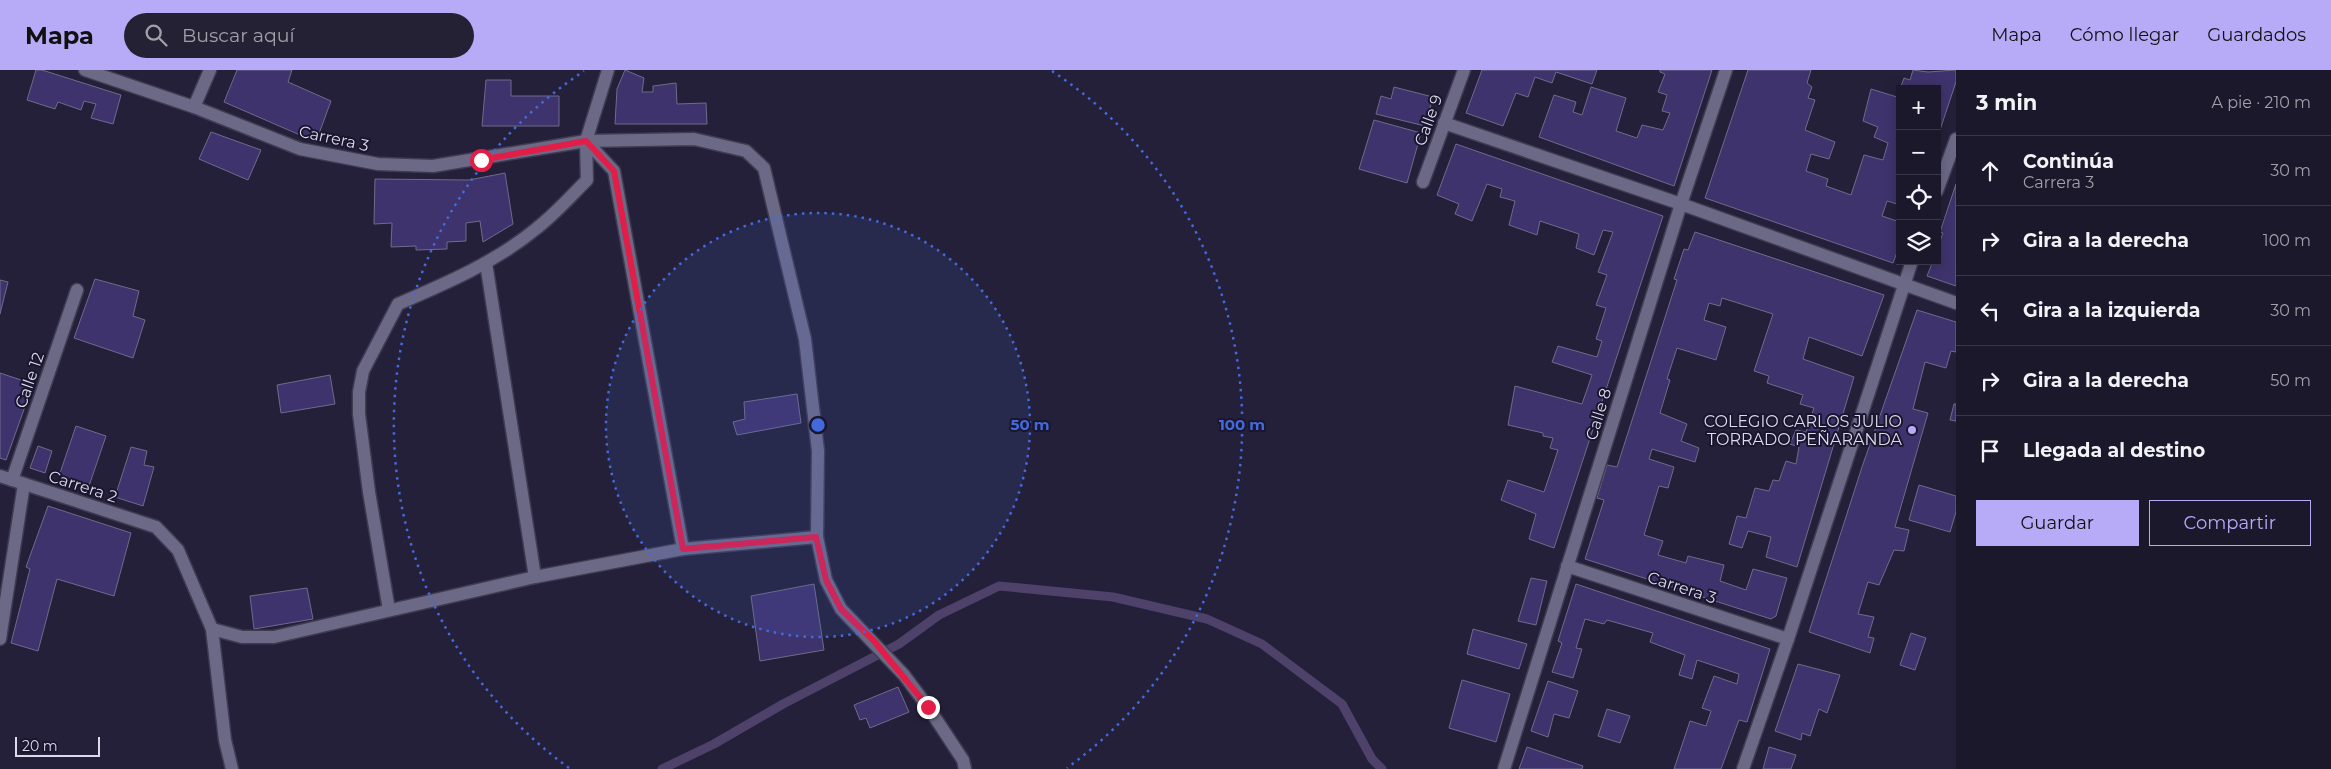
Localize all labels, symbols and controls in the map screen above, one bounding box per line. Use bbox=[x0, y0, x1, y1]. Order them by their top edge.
search box bbox=[124, 13, 474, 58]
text: Mapa bbox=[25, 21, 94, 50]
icon: search bbox=[142, 21, 170, 49]
text: Buscar aquí bbox=[182, 24, 295, 47]
text: Mapa bbox=[1991, 24, 2042, 46]
text: Cómo llegar bbox=[2070, 24, 2179, 46]
text: Guardados bbox=[2207, 24, 2306, 46]
map controls bbox=[1896, 85, 1941, 265]
button: + bbox=[1896, 85, 1941, 130]
text: 3 min bbox=[1976, 90, 2037, 115]
street label: Calle 9 bbox=[1411, 92, 1446, 148]
text: A pie · 210 m bbox=[2211, 93, 2311, 112]
street label: Carrera 3 bbox=[297, 122, 371, 155]
button: − bbox=[1896, 130, 1941, 175]
route start bbox=[470, 149, 493, 172]
text: Continúa bbox=[2023, 150, 2114, 173]
icon: ahead bbox=[1976, 157, 2004, 185]
text: 30 m bbox=[2270, 161, 2311, 180]
text: Carrera 3 bbox=[2023, 173, 2094, 192]
button: locate bbox=[1896, 175, 1941, 220]
button: layers bbox=[1896, 220, 1941, 265]
icon: right bbox=[1976, 227, 2004, 255]
text: Gira a la derecha bbox=[2023, 229, 2189, 252]
text: 100 m bbox=[2263, 231, 2311, 250]
icon: left bbox=[1976, 297, 2004, 325]
text: Gira a la izquierda bbox=[2023, 299, 2201, 322]
text: 30 m bbox=[2270, 301, 2311, 320]
street label: Calle 12 bbox=[11, 350, 48, 411]
icon: right bbox=[1976, 367, 2004, 395]
text: Gira a la derecha bbox=[2023, 369, 2189, 392]
text: 50 m bbox=[2270, 371, 2311, 390]
street label: Calle 8 bbox=[1582, 386, 1615, 442]
place label: COLEGIO CARLOS JULIO TORRADO PEÑARANDA bbox=[1704, 412, 1903, 449]
text: 50 m bbox=[1010, 415, 1050, 434]
text: 100 m bbox=[1219, 415, 1265, 434]
centre of rings bbox=[809, 416, 827, 434]
marker: COLEGIO CARLOS JULIO TORRADO PEÑARANDA bbox=[1906, 424, 1918, 436]
icon: arrive bbox=[1976, 437, 2004, 465]
text: Llegada al destino bbox=[2023, 439, 2205, 462]
street label: Carrera 2 bbox=[46, 466, 120, 507]
button: Guardar bbox=[1976, 500, 2139, 546]
button: Compartir bbox=[2149, 500, 2311, 546]
street label: Carrera 3 bbox=[1645, 567, 1719, 608]
route end bbox=[917, 696, 940, 719]
scale bar bbox=[15, 734, 100, 757]
text: 20 m bbox=[22, 737, 58, 755]

